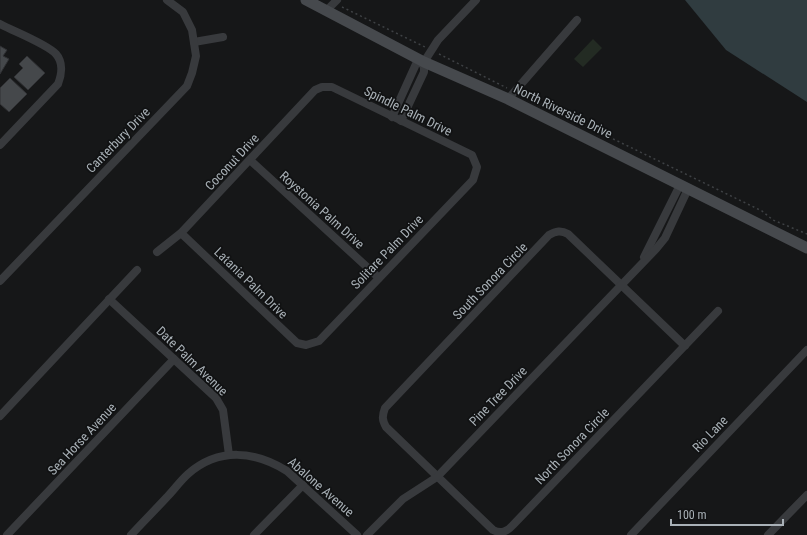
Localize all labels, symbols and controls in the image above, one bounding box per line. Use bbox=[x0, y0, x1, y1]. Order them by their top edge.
street label: North Riverside Drive bbox=[511, 81, 615, 141]
street label: Spindle Palm Drive bbox=[362, 83, 454, 139]
street label: Canterbury Drive bbox=[83, 104, 153, 176]
street label: Coconut Drive bbox=[202, 131, 262, 193]
street label: Roystonia Palm Drive bbox=[277, 168, 367, 252]
street label: Solitare Palm Drive bbox=[348, 212, 426, 292]
street label: South Sonora Circle bbox=[450, 239, 530, 323]
street label: Latania Palm Drive bbox=[211, 244, 291, 322]
street label: Date Palm Avenue bbox=[153, 323, 231, 399]
street label: Pine Tree Drive bbox=[466, 363, 530, 429]
street label: Sea Horse Avenue bbox=[45, 400, 119, 478]
street label: North Sonora Circle bbox=[532, 405, 612, 487]
street label: Rio Lane bbox=[689, 413, 731, 455]
street label: Abalone Avenue bbox=[285, 454, 357, 520]
scale bar bbox=[671, 501, 783, 527]
text: 100 m bbox=[677, 508, 707, 522]

